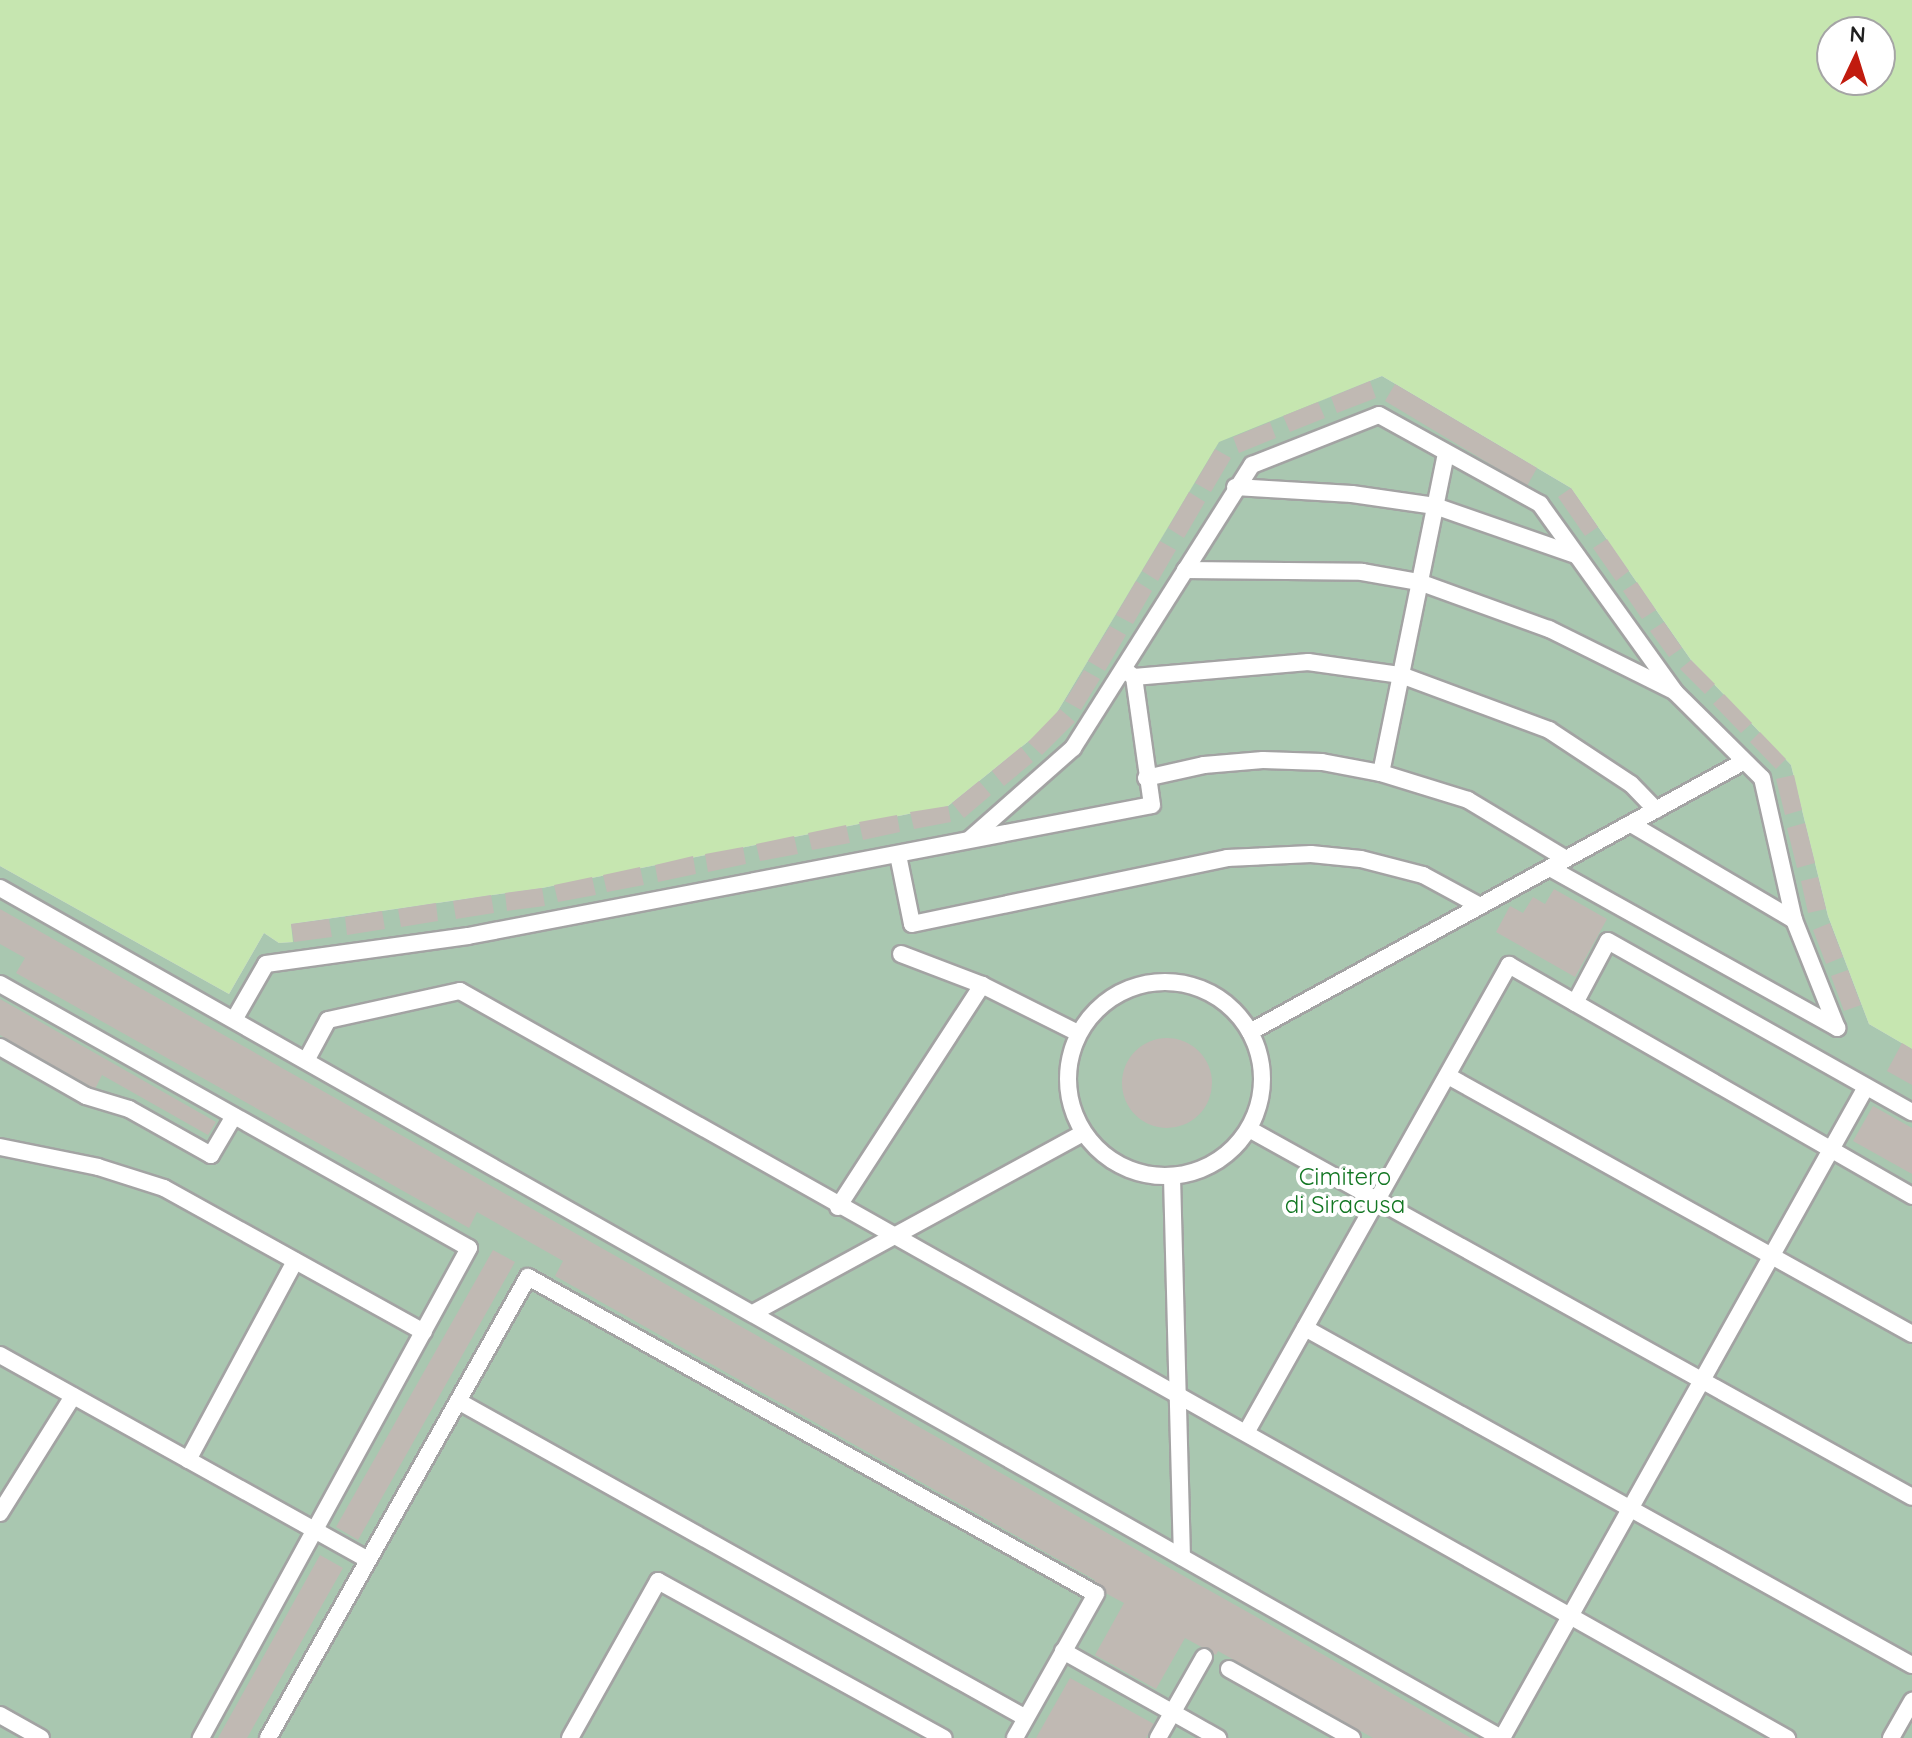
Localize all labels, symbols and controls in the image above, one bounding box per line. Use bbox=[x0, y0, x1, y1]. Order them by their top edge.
north arrow bbox=[1816, 16, 1896, 96]
text: N bbox=[1848, 20, 1867, 49]
park label: Cimitero di Siracusa bbox=[1285, 1163, 1405, 1219]

